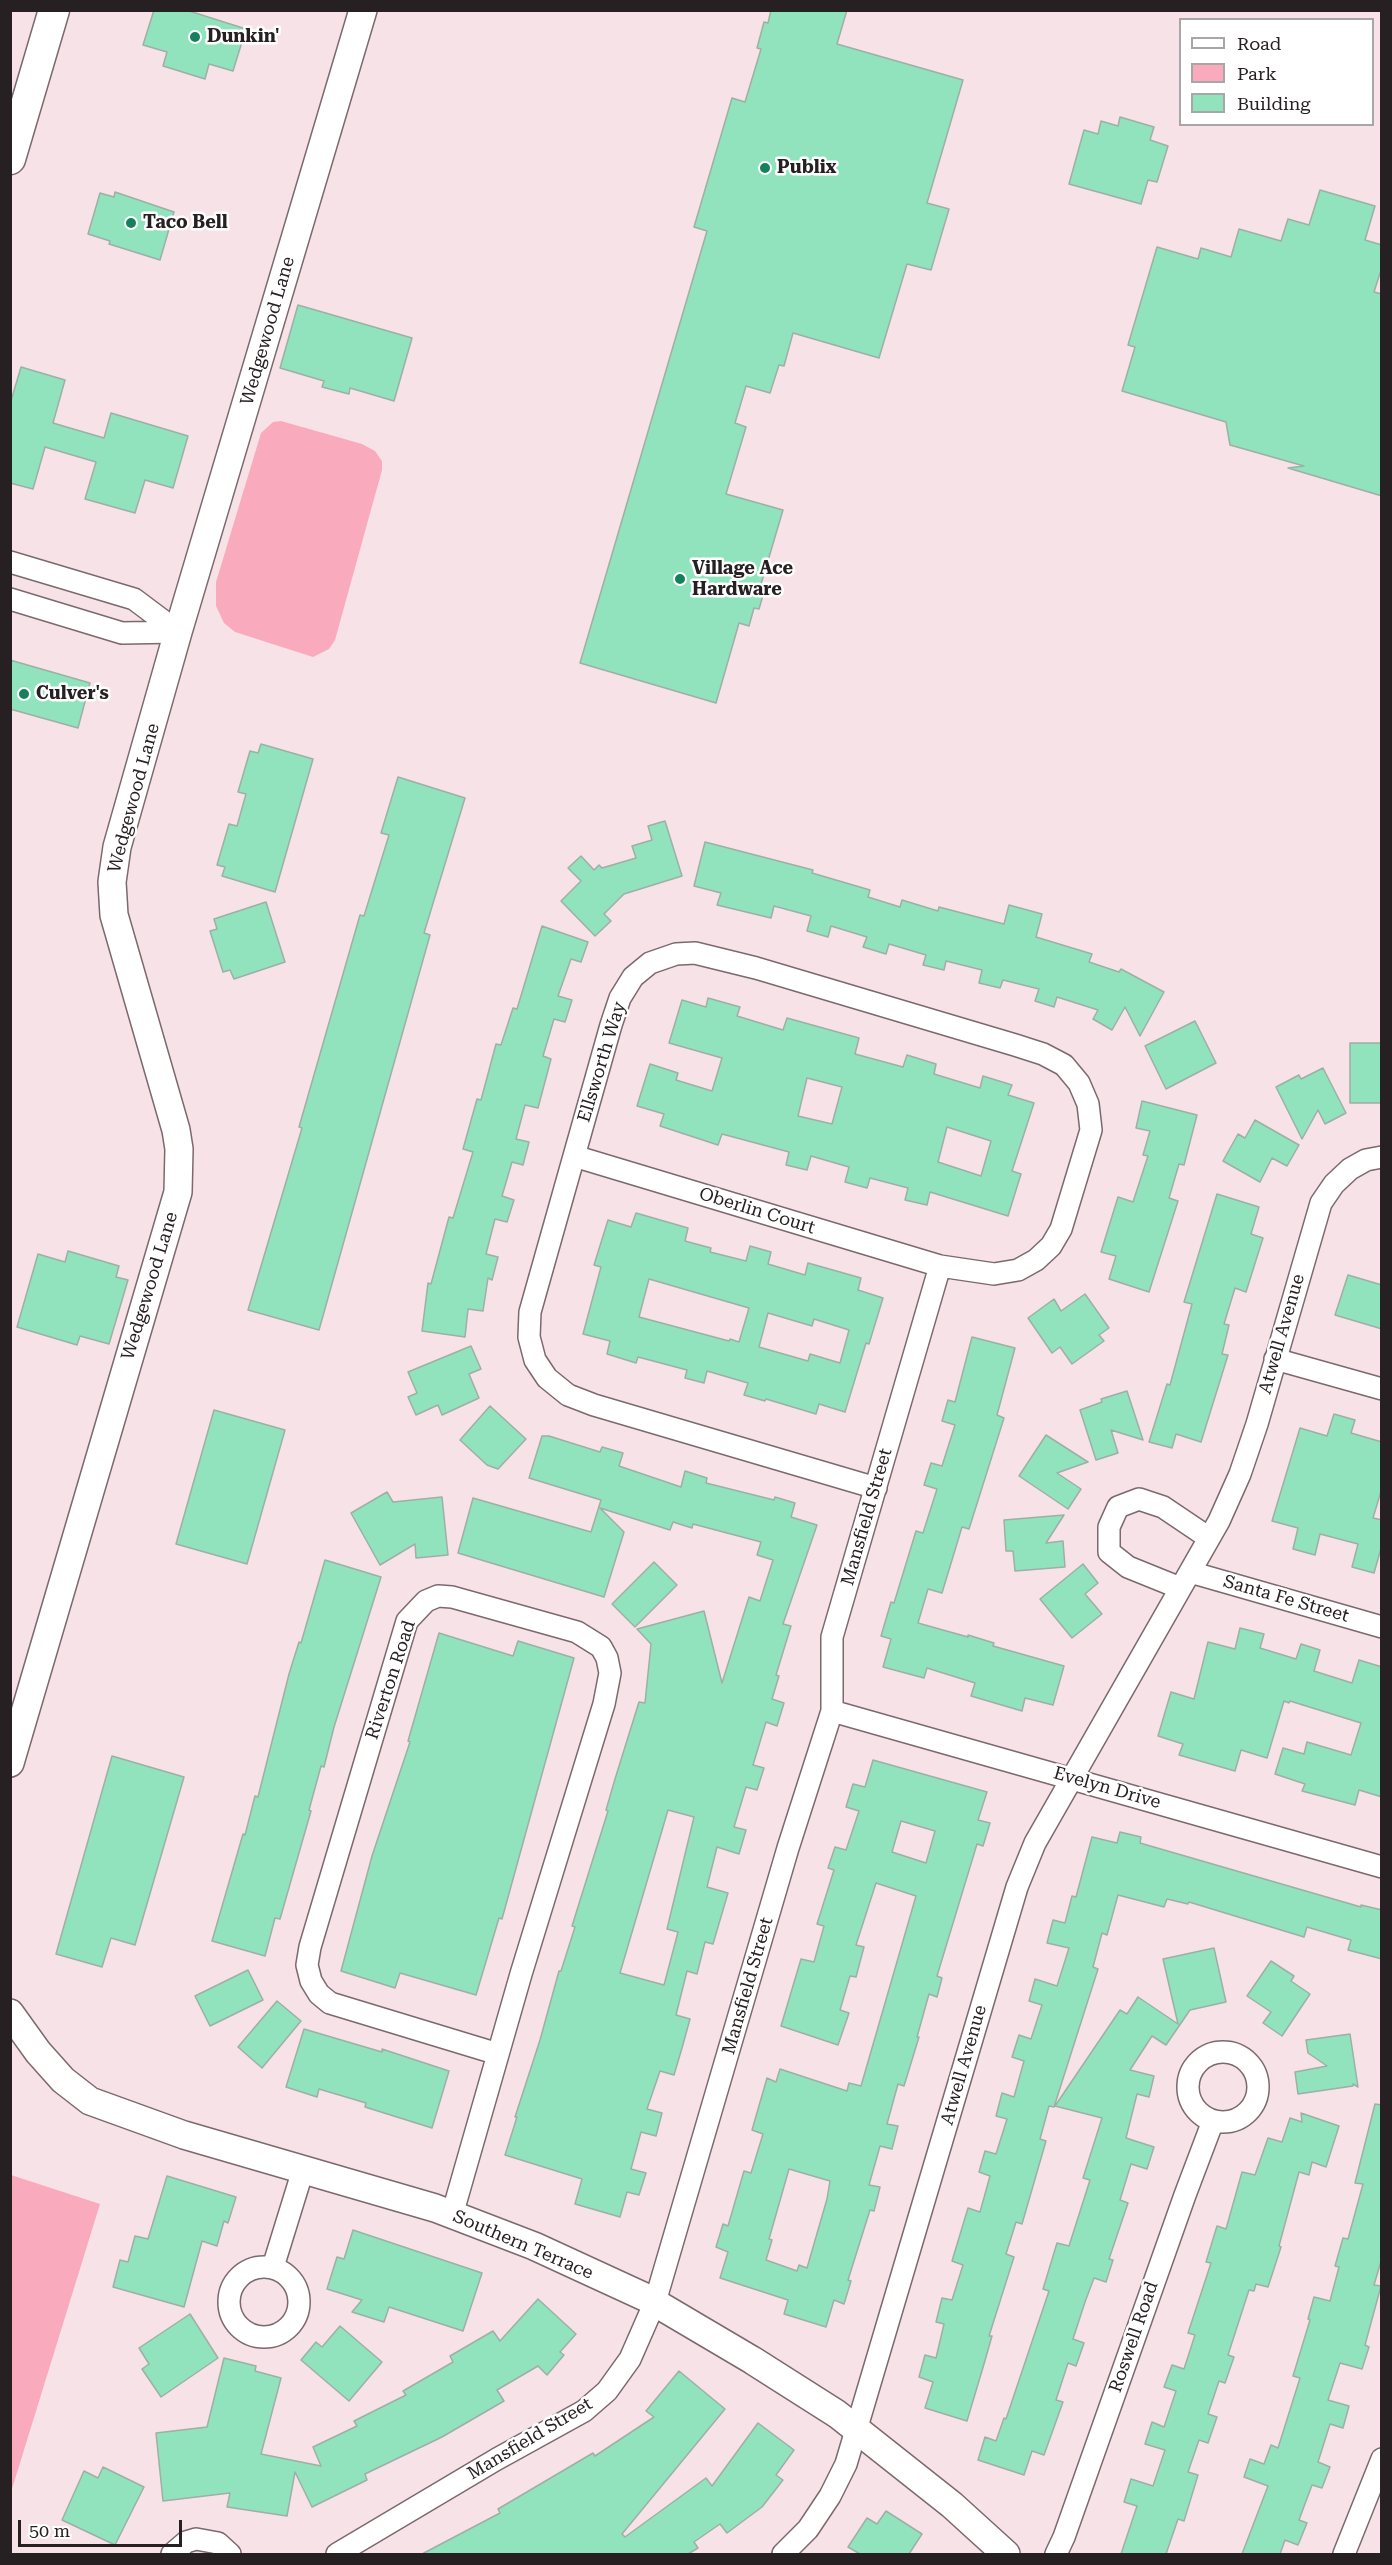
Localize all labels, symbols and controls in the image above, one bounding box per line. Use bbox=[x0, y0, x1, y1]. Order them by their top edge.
legend bbox=[1179, 18, 1374, 126]
place label: Dunkin' bbox=[207, 26, 279, 48]
marker: Dunkin' bbox=[188, 30, 202, 44]
text: Road bbox=[1237, 33, 1281, 54]
text: Park bbox=[1237, 63, 1277, 84]
text: Building bbox=[1237, 93, 1311, 114]
place label: Publix bbox=[777, 157, 836, 179]
marker: Publix bbox=[758, 161, 772, 175]
place label: Taco Bell bbox=[143, 212, 228, 234]
marker: Taco Bell bbox=[124, 216, 138, 230]
street label: Wedgewood Lane bbox=[236, 254, 300, 408]
place label: Village Ace Hardware bbox=[692, 558, 793, 600]
marker: Village Ace Hardware bbox=[673, 572, 687, 586]
place label: Culver's bbox=[36, 683, 109, 705]
marker: Culver's bbox=[17, 687, 31, 701]
street label: Wedgewood Lane bbox=[104, 721, 164, 875]
street label: Ellsworth Way bbox=[573, 999, 631, 1125]
street label: Oberlin Court bbox=[696, 1183, 818, 1239]
street label: Wedgewood Lane bbox=[117, 1209, 183, 1363]
street label: Atwell Avenue bbox=[1255, 1272, 1309, 1396]
street label: Mansfield Street bbox=[837, 1446, 897, 1588]
street label: Santa Fe Street bbox=[1221, 1571, 1351, 1627]
street label: Riverton Road bbox=[362, 1618, 420, 1742]
street label: Evelyn Drive bbox=[1051, 1762, 1163, 1814]
street label: Mansfield Street bbox=[718, 1915, 778, 2057]
street label: Atwell Avenue bbox=[937, 2003, 991, 2127]
street label: Southern Terrace bbox=[450, 2206, 596, 2284]
street label: Roswell Road bbox=[1105, 2279, 1163, 2395]
street label: Mansfield Street bbox=[464, 2393, 596, 2485]
scale bar bbox=[21, 2508, 184, 2546]
text: 50 m bbox=[29, 2520, 70, 2541]

